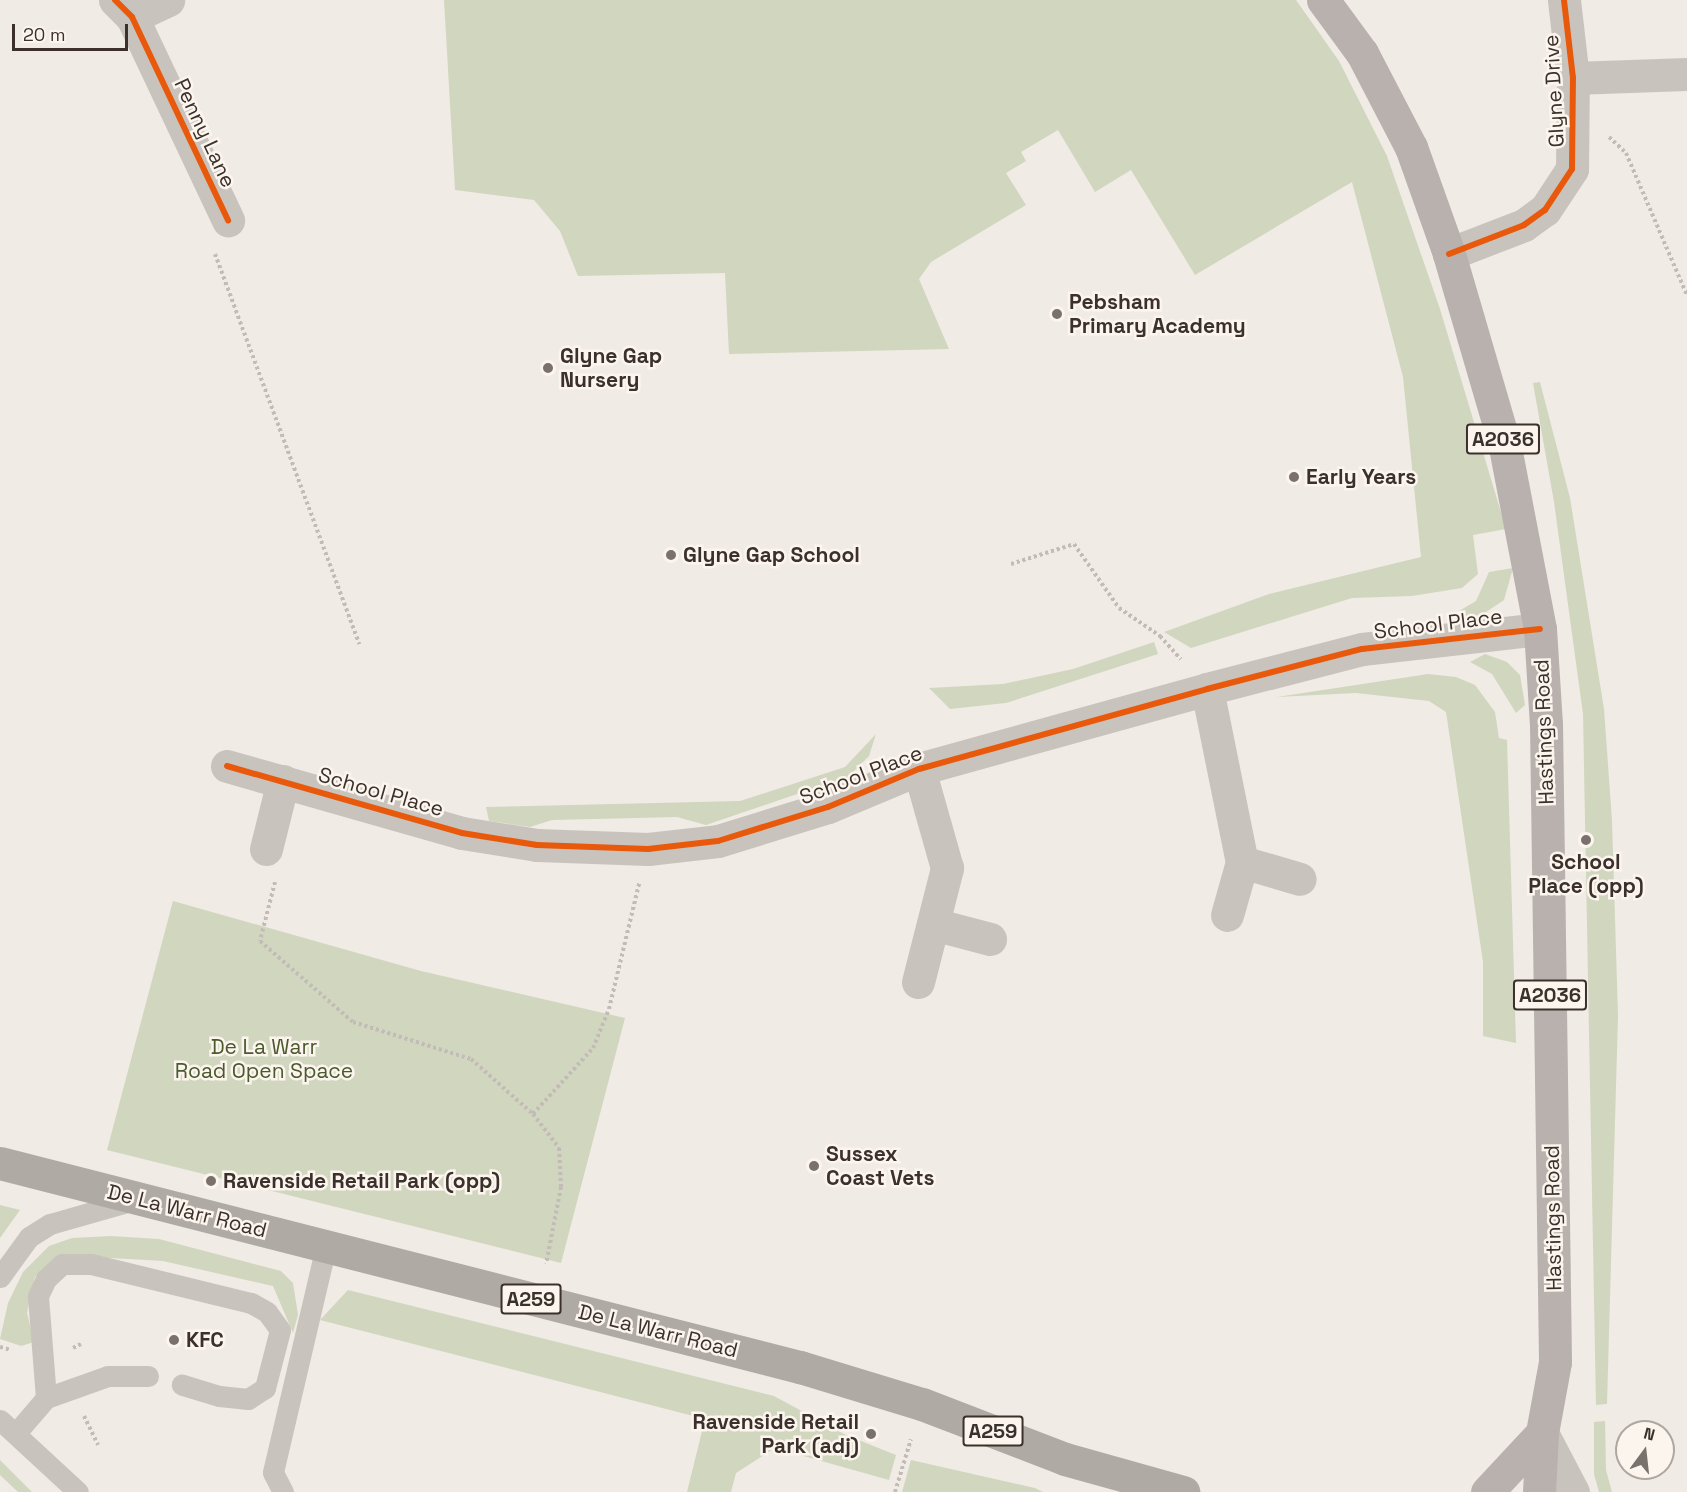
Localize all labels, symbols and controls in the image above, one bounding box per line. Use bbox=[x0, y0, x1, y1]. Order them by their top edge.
scale bar bbox=[15, 12, 130, 50]
text: 20 m bbox=[23, 23, 66, 46]
street label: Glyne Drive bbox=[1538, 34, 1570, 148]
street label: Penny Lane bbox=[169, 74, 241, 192]
place label: Pebsham Primary Academy bbox=[1069, 289, 1246, 339]
marker: Pebsham Primary Academy bbox=[1050, 307, 1064, 321]
place label: Glyne Gap Nursery bbox=[560, 343, 662, 393]
marker: Glyne Gap Nursery bbox=[541, 361, 555, 375]
road number: A2036 bbox=[1466, 422, 1540, 456]
place label: Early Years bbox=[1306, 464, 1417, 490]
marker: Early Years bbox=[1287, 470, 1301, 484]
place label: Glyne Gap School bbox=[683, 542, 860, 568]
marker: Glyne Gap School bbox=[664, 548, 678, 562]
street label: School Place bbox=[1372, 604, 1504, 644]
street label: Hastings Road bbox=[1529, 659, 1559, 805]
street label: School Place bbox=[796, 740, 926, 810]
street label: School Place bbox=[315, 762, 447, 822]
marker: School Place (opp) bbox=[1579, 833, 1593, 847]
place label: School Place (opp) bbox=[1528, 849, 1644, 899]
road number: A2036 bbox=[1512, 978, 1588, 1012]
park label: De La Warr Road Open Space bbox=[175, 1034, 353, 1084]
place label: Sussex Coast Vets bbox=[826, 1141, 935, 1191]
street label: Hastings Road bbox=[1539, 1145, 1567, 1291]
marker: Sussex Coast Vets bbox=[807, 1159, 821, 1173]
place label: Ravenside Retail Park (opp) bbox=[223, 1168, 500, 1194]
marker: Ravenside Retail Park (opp) bbox=[204, 1174, 218, 1188]
street label: De La Warr Road bbox=[105, 1179, 269, 1243]
road number: A259 bbox=[500, 1282, 562, 1316]
street label: De La Warr Road bbox=[576, 1299, 740, 1363]
place label: KFC bbox=[186, 1327, 224, 1353]
marker: KFC bbox=[167, 1333, 181, 1347]
place label: Ravenside Retail Park (adj) bbox=[693, 1409, 859, 1459]
road number: A259 bbox=[962, 1414, 1024, 1448]
north arrow bbox=[1615, 1420, 1675, 1480]
text: N bbox=[1641, 1423, 1657, 1446]
marker: Ravenside Retail Park (adj) bbox=[864, 1427, 878, 1441]

